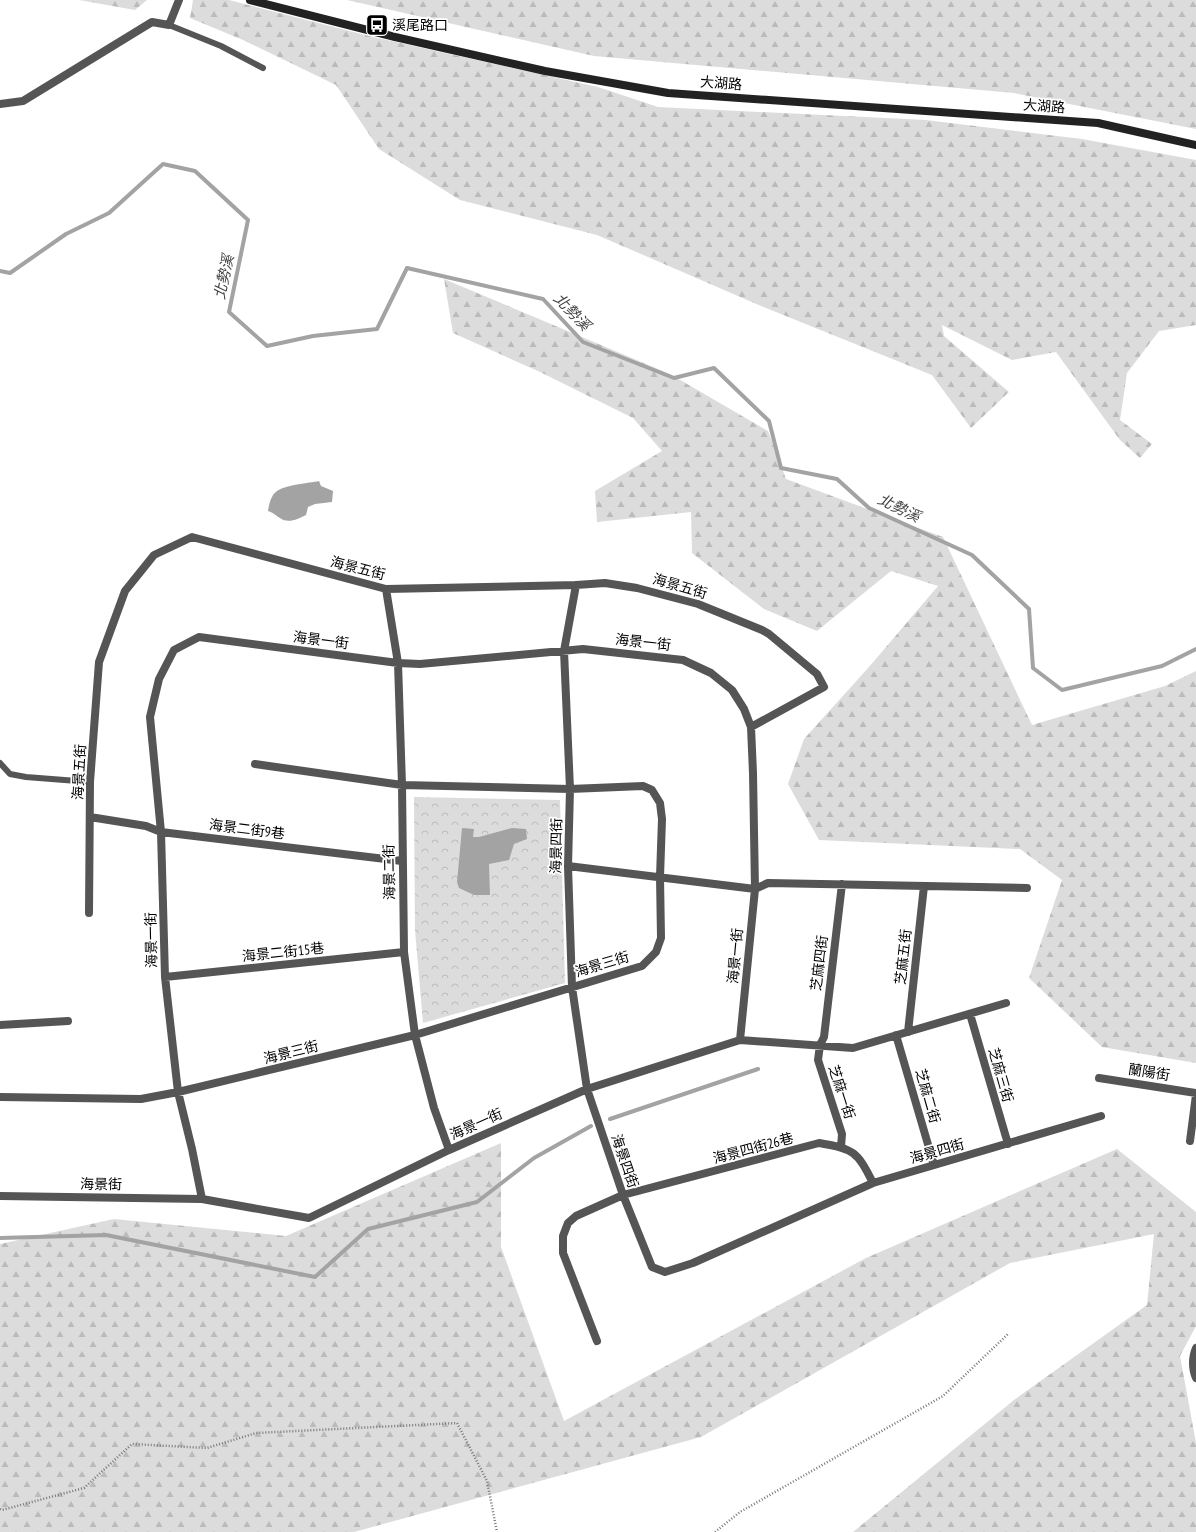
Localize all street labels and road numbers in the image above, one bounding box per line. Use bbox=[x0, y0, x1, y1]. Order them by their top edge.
street label: 大湖路 bbox=[699, 73, 743, 93]
street label: 大湖路 bbox=[1022, 96, 1066, 116]
street label: 海景五街 bbox=[329, 552, 387, 584]
street label: 海景五街 bbox=[651, 570, 709, 602]
street label: 海景一街 bbox=[292, 628, 350, 652]
street label: 海景一街 bbox=[614, 630, 672, 654]
street label: 海景五街 bbox=[69, 744, 89, 800]
street label: 海景二街9巷 bbox=[208, 815, 286, 843]
street label: 海景四街 bbox=[547, 818, 565, 874]
street label: 海景二街 bbox=[380, 844, 398, 900]
street label: 海景一街 bbox=[142, 912, 160, 968]
street label: 海景一街 bbox=[724, 927, 746, 985]
street label: 芝麻五街 bbox=[891, 928, 915, 986]
street label: 芝麻四街 bbox=[807, 934, 831, 992]
street label: 海景二街15巷 bbox=[241, 939, 325, 965]
street label: 海景三街 bbox=[573, 947, 631, 981]
street label: 海景三街 bbox=[262, 1036, 320, 1068]
street label: 芝麻三街 bbox=[985, 1046, 1017, 1104]
street label: 蘭陽街 bbox=[1127, 1060, 1171, 1084]
street label: 芝麻一街 bbox=[825, 1063, 859, 1121]
street label: 芝麻二街 bbox=[912, 1067, 944, 1125]
street label: 海景一街 bbox=[447, 1104, 505, 1144]
street label: 海景四街26巷 bbox=[711, 1129, 795, 1167]
street label: 海景四街 bbox=[607, 1132, 643, 1190]
street label: 海景四街 bbox=[908, 1135, 966, 1167]
street label: 海景街 bbox=[80, 1175, 122, 1193]

